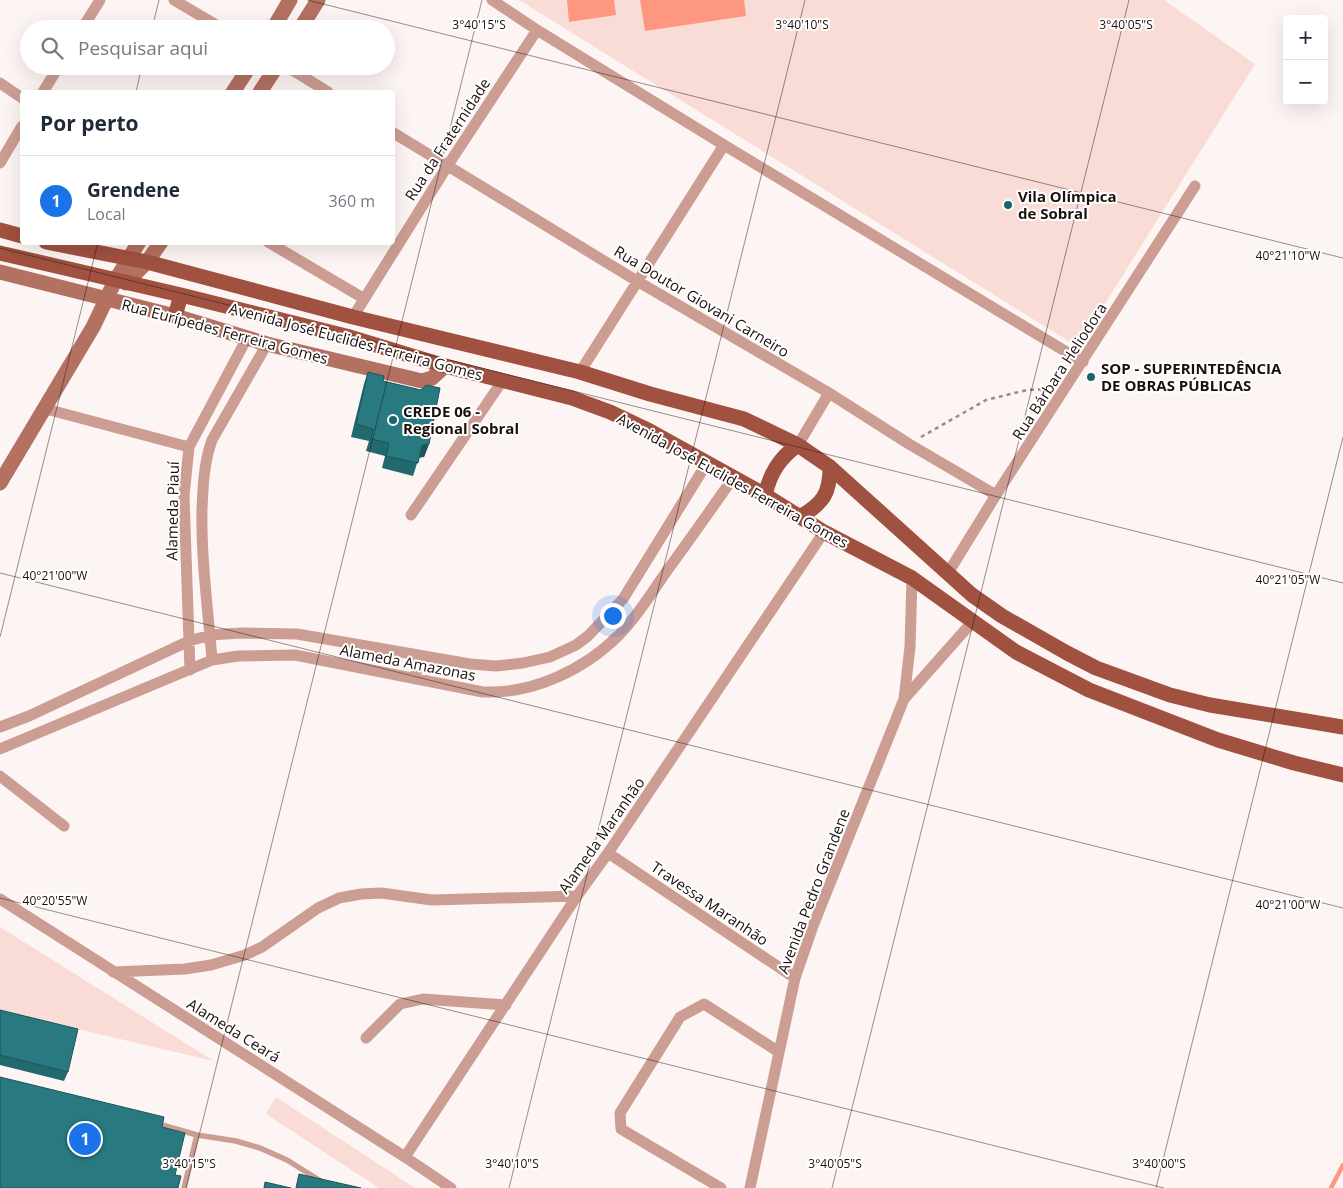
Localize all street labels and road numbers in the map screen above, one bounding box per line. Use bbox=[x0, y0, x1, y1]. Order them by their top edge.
street label: Rua da Fraternidade bbox=[400, 74, 494, 204]
street label: Rua Doutor Giovani Carneiro bbox=[611, 241, 793, 361]
street label: Rua Eurípedes Ferreira Gomes bbox=[120, 294, 330, 368]
street label: Avenida José Euclides Ferreira Gomes bbox=[227, 297, 485, 385]
street label: Rua Bárbara Heliodora bbox=[1007, 299, 1111, 443]
street label: Avenida José Euclides Ferreira Gomes bbox=[614, 408, 852, 552]
street label: Alameda Piauí bbox=[161, 460, 183, 561]
street label: Alameda Amazonas bbox=[338, 639, 478, 685]
street label: Alameda Maranhão bbox=[553, 773, 649, 897]
street label: Avenida Pedro Grandene bbox=[772, 806, 854, 976]
street label: Travessa Maranhão bbox=[648, 856, 772, 950]
street label: Alameda Ceará bbox=[184, 993, 284, 1067]

